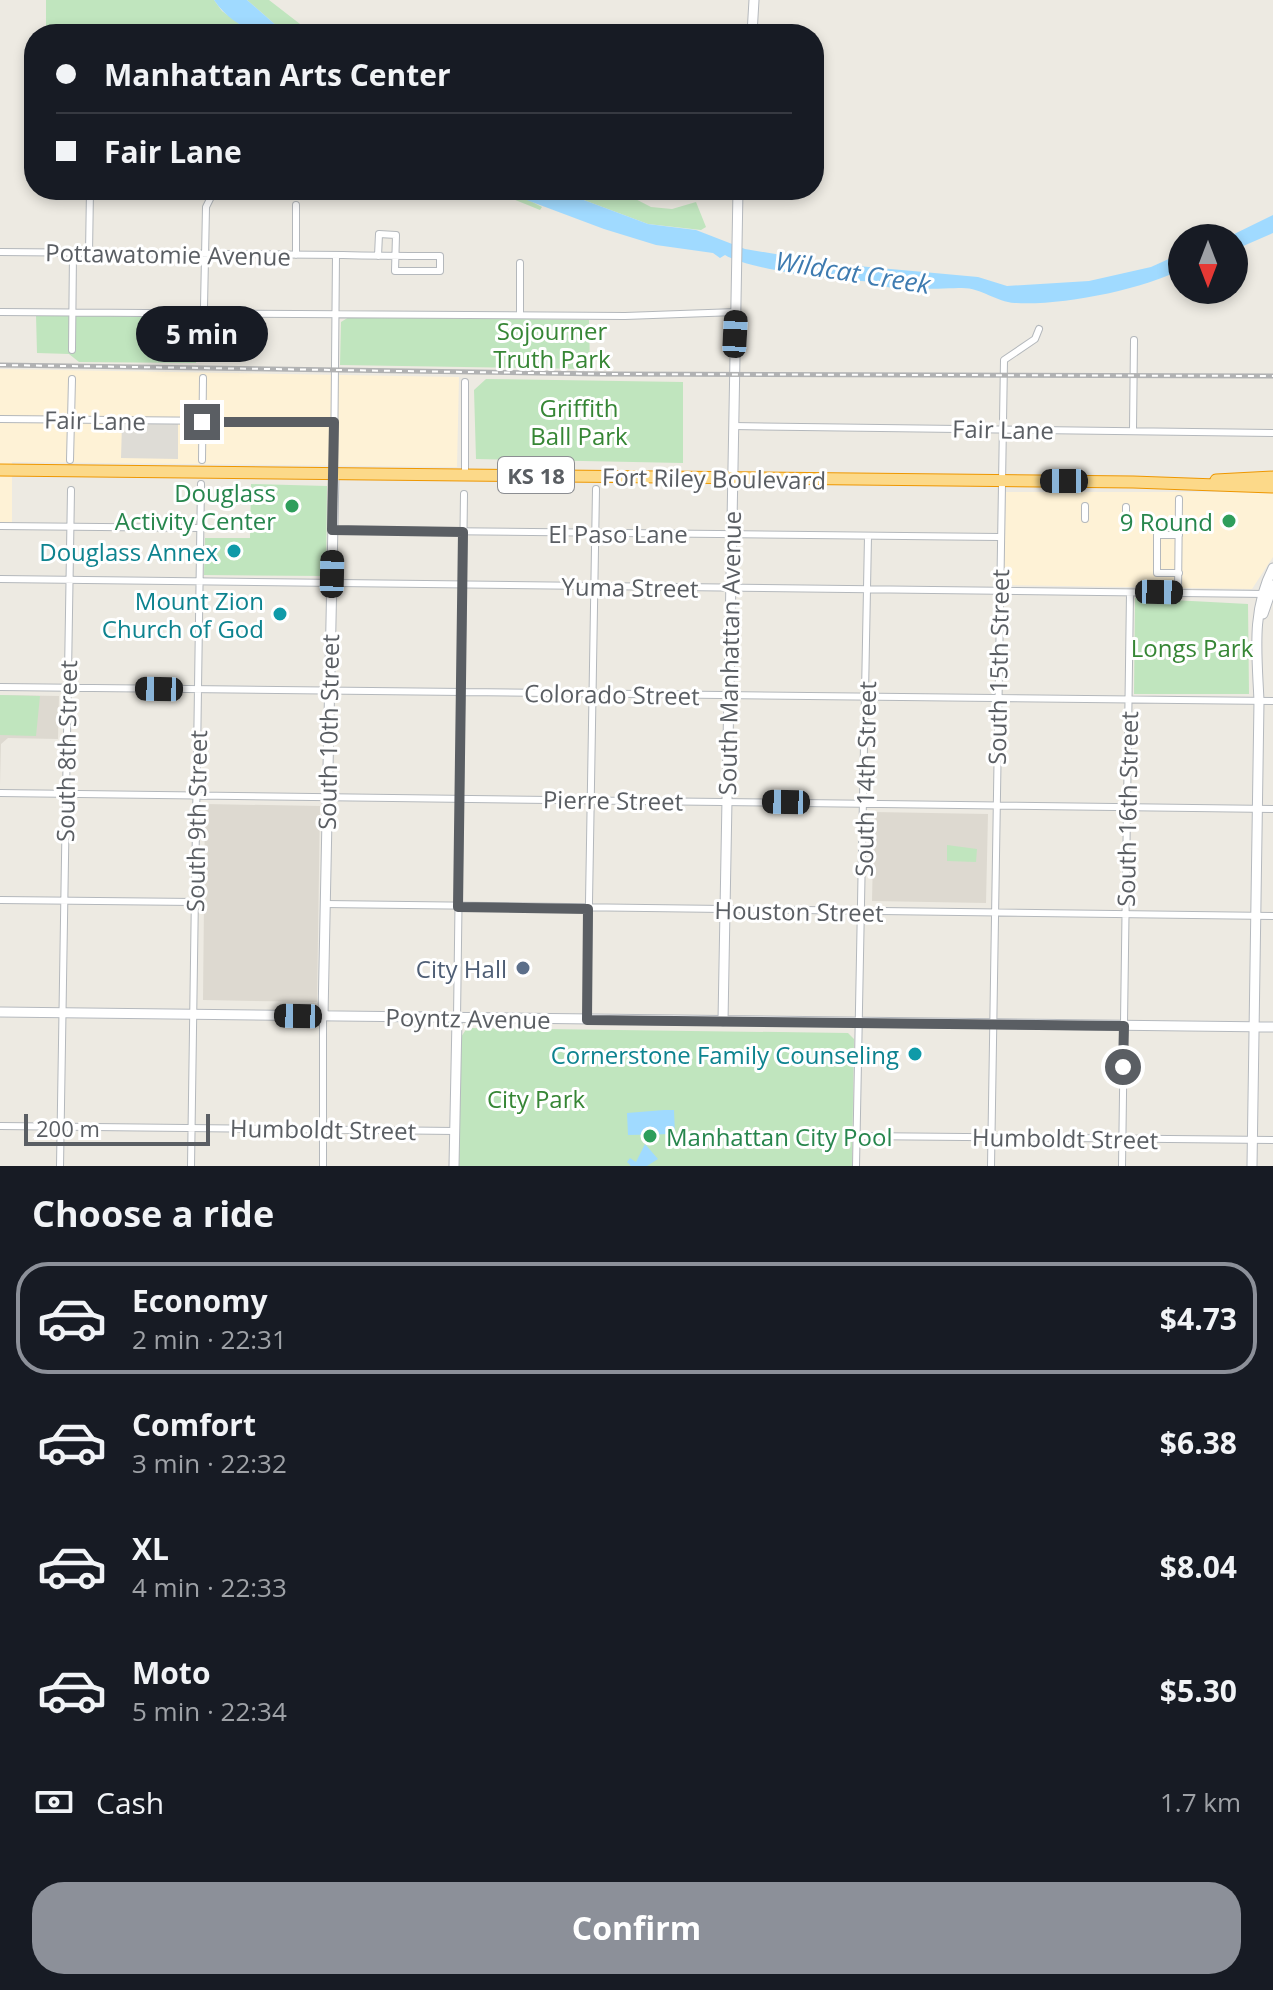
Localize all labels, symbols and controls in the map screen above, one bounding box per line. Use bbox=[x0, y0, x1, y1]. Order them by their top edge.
text: Manhattan Arts Center bbox=[104, 54, 451, 95]
text: Fair Lane bbox=[104, 131, 242, 172]
north arrow bbox=[1168, 224, 1248, 304]
map controls bbox=[1168, 224, 1248, 304]
street label: Pottawatomie Avenue bbox=[45, 235, 291, 273]
water label: Wildcat Creek bbox=[773, 242, 934, 302]
callout: 5 min bbox=[136, 306, 268, 362]
car bbox=[722, 309, 748, 359]
park label: Sojourner Truth Park bbox=[493, 314, 611, 375]
text: 5 min bbox=[166, 316, 238, 352]
park label: Griffith Ball Park bbox=[530, 391, 628, 452]
street label: Fair Lane bbox=[44, 403, 146, 437]
route end bbox=[184, 404, 220, 440]
street label: Fair Lane bbox=[952, 412, 1054, 446]
road number: KS 18 bbox=[498, 457, 574, 493]
street label: Fort Riley Boulevard bbox=[602, 460, 826, 496]
car bbox=[1040, 469, 1088, 493]
place label: Douglass Activity Center bbox=[115, 476, 276, 537]
marker: Douglass Activity Center bbox=[283, 497, 301, 515]
place label: 9 Round bbox=[1120, 505, 1213, 538]
street label: South Manhattan Avenue bbox=[710, 510, 748, 796]
marker: 9 Round bbox=[1220, 512, 1238, 530]
street label: El Paso Lane bbox=[548, 517, 688, 550]
place label: Douglass Annex bbox=[39, 535, 218, 568]
marker: Douglass Annex bbox=[225, 542, 243, 560]
car bbox=[320, 550, 344, 598]
street label: Yuma Street bbox=[561, 569, 699, 605]
street label: South 15th Street bbox=[980, 569, 1016, 765]
car bbox=[1135, 580, 1183, 604]
place label: Mount Zion Church of God bbox=[102, 584, 264, 645]
marker: Mount Zion Church of God bbox=[271, 605, 289, 623]
park label: Longs Park bbox=[1131, 631, 1254, 664]
street label: South 10th Street bbox=[310, 634, 346, 830]
street label: South 8th Street bbox=[48, 660, 84, 842]
street label: Colorado Street bbox=[524, 676, 700, 712]
car bbox=[135, 677, 183, 701]
street label: South 14th Street bbox=[847, 681, 883, 877]
street label: South 16th Street bbox=[1109, 711, 1145, 907]
street label: South 9th Street bbox=[178, 730, 214, 912]
street label: Pierre Street bbox=[543, 782, 683, 818]
car bbox=[762, 790, 810, 814]
street label: Houston Street bbox=[714, 893, 884, 929]
place label: City Hall bbox=[416, 952, 507, 985]
marker: City Hall bbox=[514, 959, 532, 977]
street label: Poyntz Avenue bbox=[385, 1000, 551, 1036]
car bbox=[274, 1004, 322, 1028]
place label: Cornerstone Family Counseling bbox=[551, 1038, 899, 1071]
marker: Cornerstone Family Counseling bbox=[906, 1045, 924, 1063]
route start bbox=[1105, 1049, 1141, 1085]
park label: City Park bbox=[487, 1082, 585, 1115]
scale bar bbox=[24, 1110, 210, 1146]
street label: Humboldt Street bbox=[230, 1111, 416, 1147]
text: 200 m bbox=[36, 1113, 100, 1143]
place label: Manhattan City Pool bbox=[666, 1120, 892, 1153]
street label: Humboldt Street bbox=[972, 1120, 1158, 1156]
marker: Manhattan City Pool bbox=[641, 1127, 659, 1145]
text: Choose a ride bbox=[32, 1189, 274, 1238]
text: Economy bbox=[132, 1280, 268, 1321]
icon: car bbox=[36, 1282, 108, 1354]
text: $4.73 bbox=[1160, 1298, 1237, 1339]
text: 2 min · 22:31 bbox=[132, 1321, 287, 1357]
text: Comfort bbox=[132, 1404, 256, 1445]
icon: car bbox=[36, 1406, 108, 1478]
text: $6.38 bbox=[1160, 1422, 1237, 1463]
text: 3 min · 22:32 bbox=[132, 1445, 287, 1481]
text: XL bbox=[132, 1528, 169, 1569]
icon: car bbox=[36, 1530, 108, 1602]
text: $8.04 bbox=[1160, 1546, 1237, 1587]
text: 4 min · 22:33 bbox=[132, 1569, 287, 1605]
text: Moto bbox=[132, 1652, 210, 1693]
icon: car bbox=[36, 1654, 108, 1726]
text: $5.30 bbox=[1160, 1670, 1237, 1711]
text: 5 min · 22:34 bbox=[132, 1693, 287, 1729]
icon: cash bbox=[32, 1780, 76, 1824]
text: Cash bbox=[96, 1782, 164, 1823]
text: 1.7 km bbox=[1160, 1784, 1241, 1820]
button: Confirm bbox=[32, 1882, 1241, 1974]

